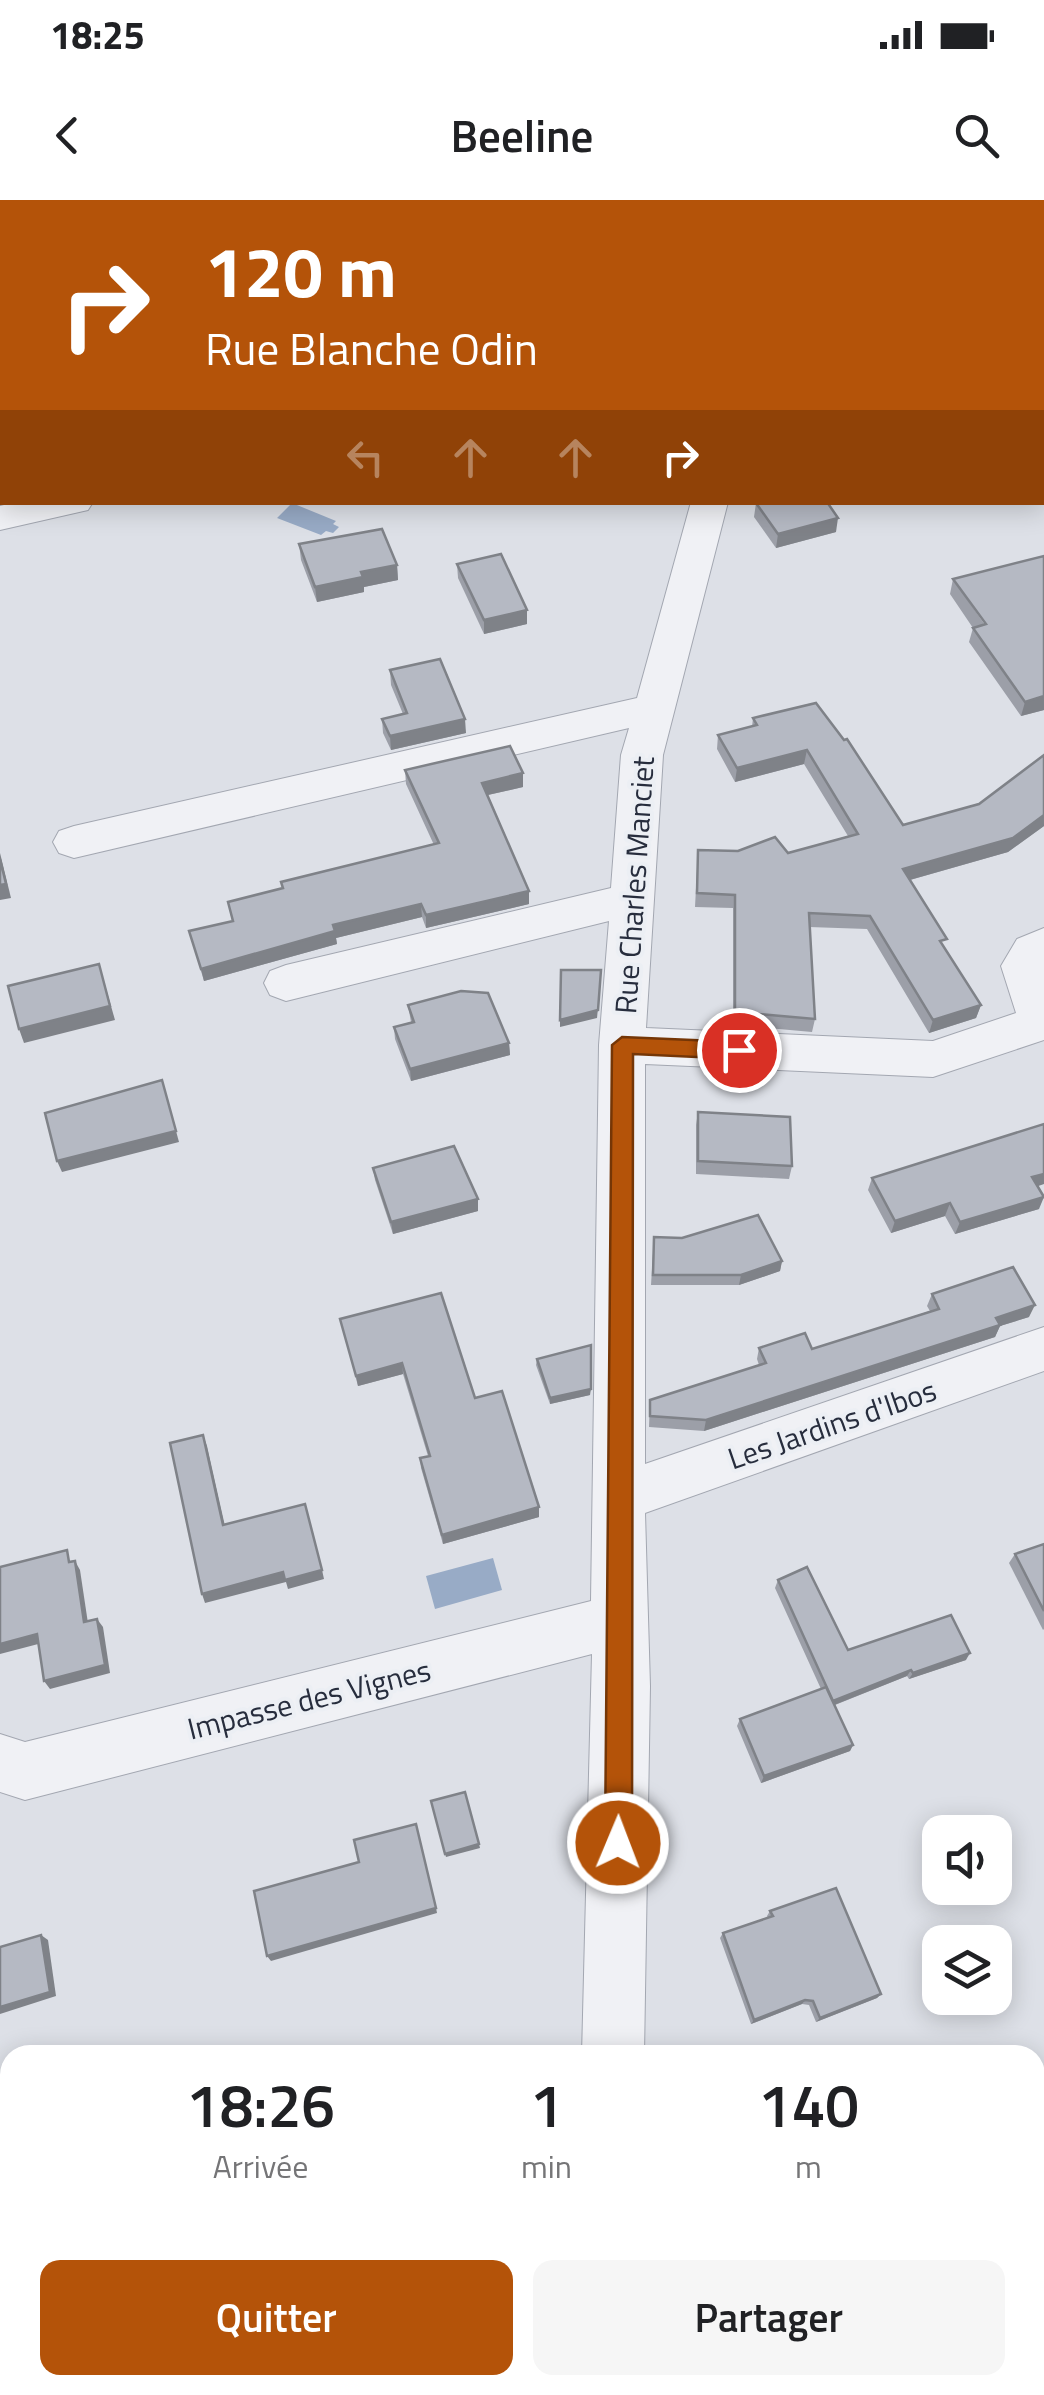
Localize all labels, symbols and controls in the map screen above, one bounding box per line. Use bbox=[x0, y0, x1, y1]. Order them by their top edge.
text: 18:25 bbox=[50, 6, 145, 64]
text: Beeline bbox=[451, 101, 593, 169]
icon: back bbox=[40, 108, 95, 163]
icon: search bbox=[949, 108, 1004, 163]
text: 120 m bbox=[205, 218, 397, 324]
icon: right bbox=[40, 240, 170, 370]
text: Rue Blanche Odin bbox=[205, 314, 538, 382]
icon: left bbox=[338, 430, 393, 485]
icon: ahead bbox=[443, 430, 498, 485]
icon: ahead bbox=[548, 430, 603, 485]
icon: right bbox=[653, 430, 708, 485]
street label: Rue Charles Manciet bbox=[602, 754, 666, 1015]
pin bbox=[697, 1008, 782, 1093]
icon: arrive bbox=[712, 1023, 767, 1078]
street label: Les Jardins d'Ibos bbox=[722, 1367, 942, 1481]
street label: Impasse des Vignes bbox=[183, 1647, 435, 1751]
position arrow bbox=[566, 1791, 670, 1895]
map controls bbox=[922, 1815, 1012, 2015]
button: sound bbox=[922, 1815, 1012, 1905]
button: layers bbox=[922, 1925, 1012, 2015]
text: 18:26 bbox=[186, 2059, 335, 2150]
text: 1 bbox=[530, 2059, 563, 2150]
text: 140 bbox=[758, 2059, 859, 2150]
text: Arrivée bbox=[213, 2142, 308, 2190]
text: min bbox=[521, 2142, 572, 2190]
text: m bbox=[795, 2142, 822, 2190]
button: Quitter bbox=[40, 2260, 513, 2375]
button: Partager bbox=[533, 2260, 1005, 2375]

